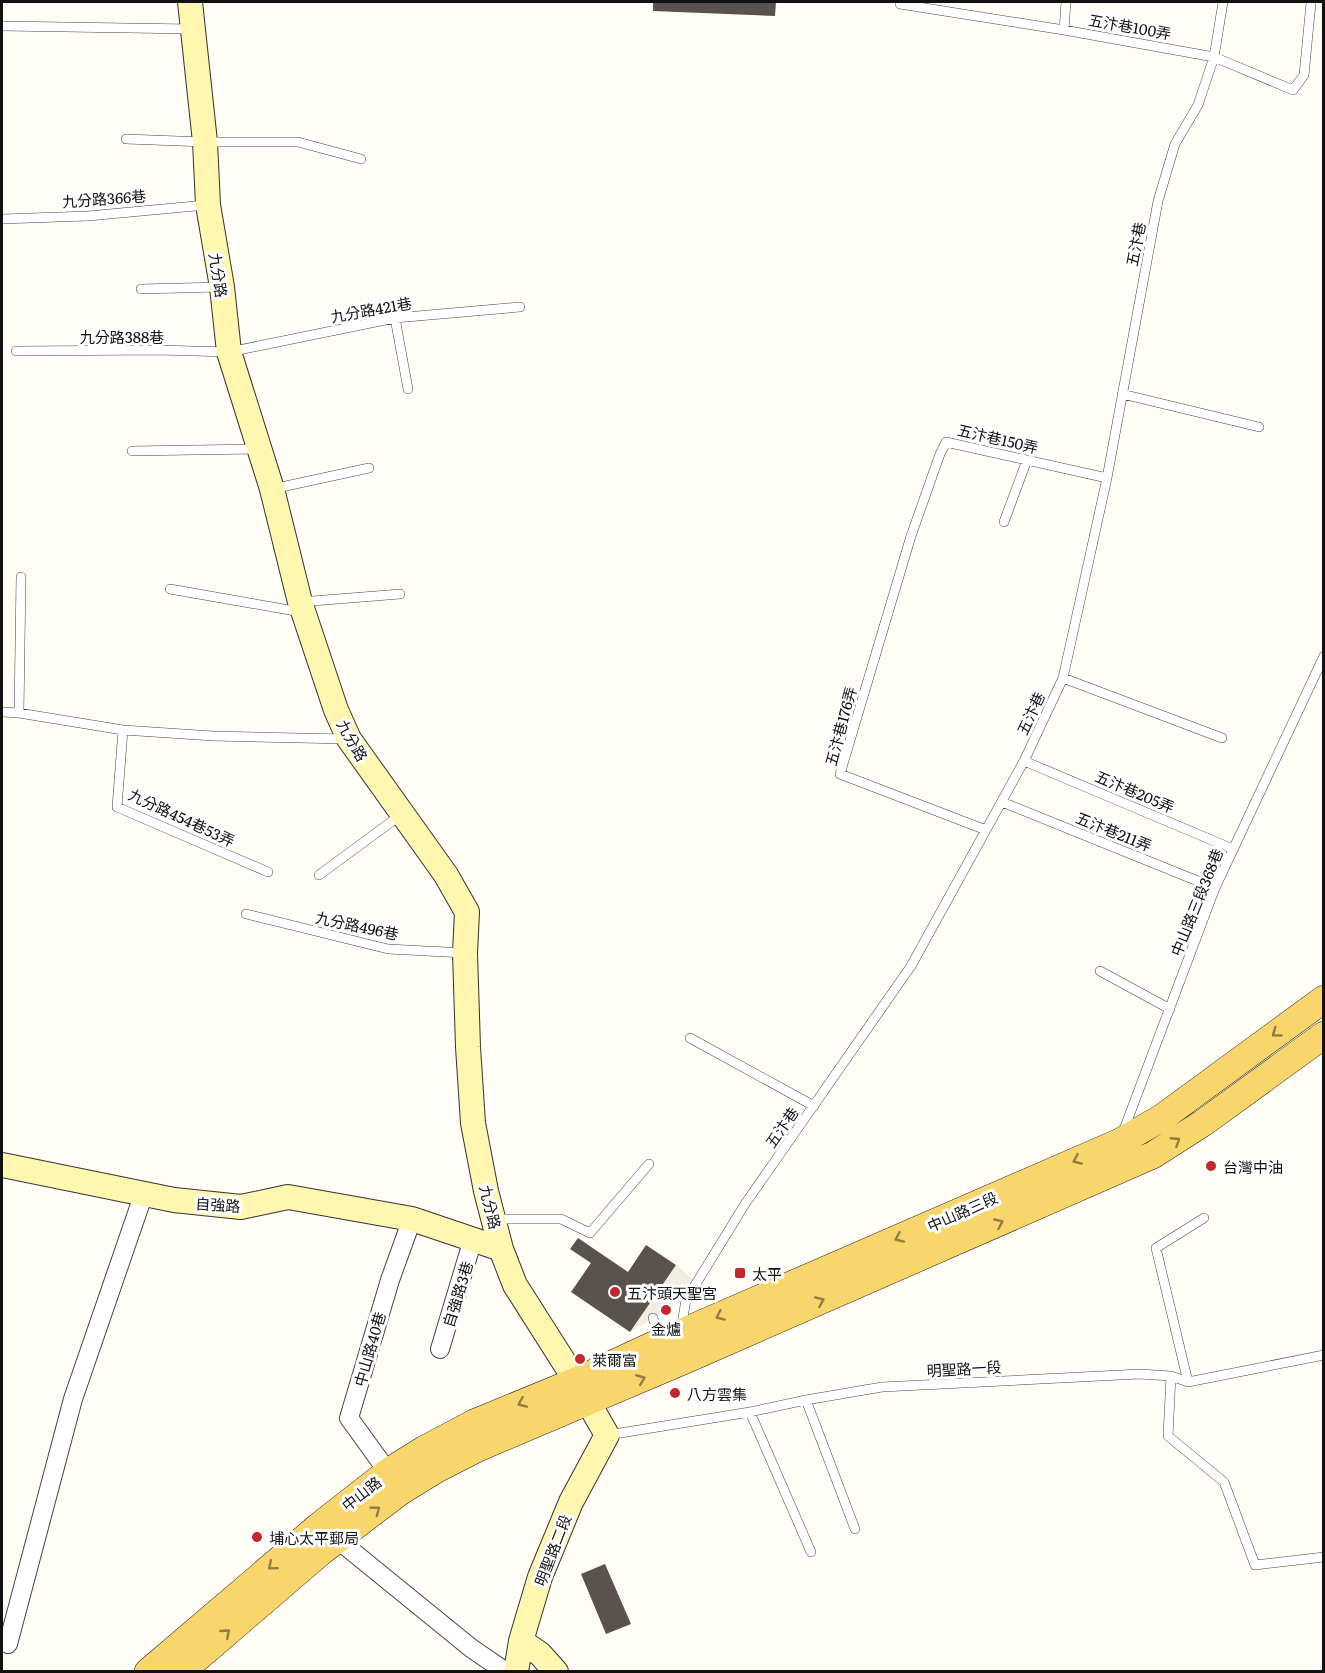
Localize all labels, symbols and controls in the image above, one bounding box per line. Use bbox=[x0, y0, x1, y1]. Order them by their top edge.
street label: 五汴巷100弄 bbox=[1087, 7, 1173, 45]
street label: 九分路366巷 bbox=[61, 184, 147, 212]
street label: 五汴巷 bbox=[1119, 220, 1151, 268]
street label: 九分路 bbox=[204, 251, 234, 299]
street label: 九分路421巷 bbox=[329, 291, 413, 327]
street label: 九分路388巷 bbox=[80, 325, 164, 348]
street label: 五汴巷150弄 bbox=[955, 418, 1041, 458]
street label: 五汴巷176弄 bbox=[818, 684, 862, 768]
street label: 五汴巷 bbox=[1010, 688, 1050, 738]
street label: 九分路 bbox=[332, 715, 374, 765]
street label: 五汴巷205弄 bbox=[1092, 764, 1178, 818]
street label: 九分路454巷53弄 bbox=[125, 782, 239, 852]
street label: 五汴巷211弄 bbox=[1073, 805, 1155, 857]
street label: 中山路三段368巷 bbox=[1164, 845, 1228, 959]
street label: 九分路496巷 bbox=[313, 905, 401, 945]
one-way arrow bbox=[1272, 1026, 1283, 1037]
street label: 五汴巷 bbox=[759, 1102, 803, 1152]
one-way arrow bbox=[1169, 1137, 1180, 1148]
one-way arrow bbox=[1073, 1153, 1084, 1165]
place label: 台灣中油 bbox=[1223, 1155, 1283, 1178]
marker: 台灣中油 bbox=[1204, 1159, 1218, 1173]
street label: 九分路 bbox=[474, 1182, 508, 1232]
street label: 中山路三段 bbox=[923, 1185, 1001, 1237]
street label: 自強路 bbox=[195, 1191, 241, 1217]
one-way arrow bbox=[992, 1218, 1003, 1230]
one-way arrow bbox=[894, 1231, 905, 1243]
street label: 自強路3巷 bbox=[436, 1258, 478, 1330]
place label: 太平 bbox=[752, 1262, 782, 1285]
marker: 太平 bbox=[733, 1266, 747, 1280]
place label: 五汴頭天聖宮 bbox=[627, 1281, 717, 1304]
marker: 五汴頭天聖宮 bbox=[608, 1285, 622, 1299]
one-way arrow bbox=[814, 1296, 825, 1308]
marker: 金爐 bbox=[659, 1303, 673, 1317]
street label: 中山路40巷 bbox=[347, 1309, 391, 1389]
one-way arrow bbox=[715, 1309, 726, 1321]
place label: 金爐 bbox=[651, 1317, 681, 1340]
place label: 萊爾富 bbox=[592, 1348, 637, 1371]
marker: 萊爾富 bbox=[573, 1352, 587, 1366]
street label: 明聖路一段 bbox=[926, 1355, 1002, 1381]
one-way arrow bbox=[635, 1374, 646, 1386]
place label: 八方雲集 bbox=[687, 1382, 747, 1405]
marker: 八方雲集 bbox=[668, 1386, 682, 1400]
one-way arrow bbox=[517, 1396, 528, 1408]
street label: 中山路 bbox=[336, 1470, 386, 1516]
one-way arrow bbox=[370, 1506, 381, 1517]
street label: 明聖路二段 bbox=[528, 1511, 576, 1589]
place label: 埔心太平郵局 bbox=[269, 1526, 359, 1549]
marker: 埔心太平郵局 bbox=[250, 1530, 264, 1544]
one-way arrow bbox=[268, 1559, 279, 1570]
one-way arrow bbox=[219, 1630, 230, 1641]

